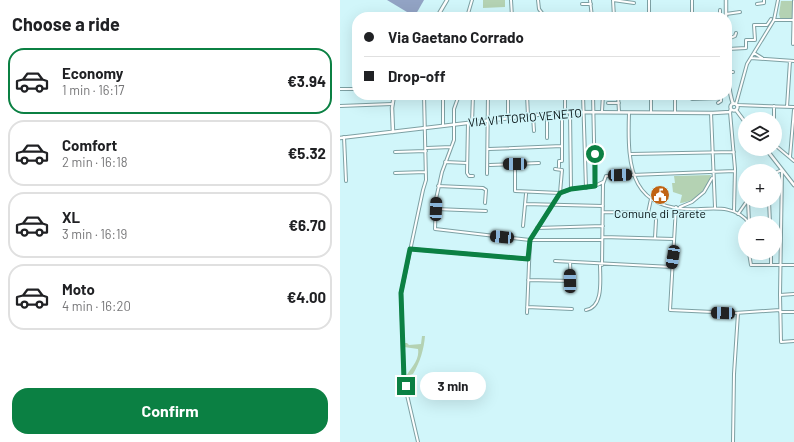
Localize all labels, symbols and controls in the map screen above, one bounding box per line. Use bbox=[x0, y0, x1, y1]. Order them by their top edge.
text: Choose a ride bbox=[12, 13, 120, 35]
text: Via Gaetano Corrado bbox=[388, 28, 524, 46]
icon: car bbox=[14, 63, 50, 99]
text: Economy bbox=[62, 64, 123, 82]
text: Drop-off bbox=[388, 67, 446, 85]
text: €3.94 bbox=[287, 72, 326, 90]
text: 1 min · 16:17 bbox=[62, 82, 125, 98]
street label: VIA VITTORIO VENETO bbox=[468, 105, 582, 129]
map controls bbox=[738, 112, 782, 260]
button: layers bbox=[738, 112, 782, 156]
icon: car bbox=[14, 135, 50, 171]
text: Comfort bbox=[62, 136, 117, 154]
text: €5.32 bbox=[288, 144, 326, 162]
route start bbox=[586, 145, 604, 163]
text: 2 min · 16:18 bbox=[62, 154, 128, 170]
car bbox=[503, 158, 527, 170]
button: + bbox=[738, 164, 782, 208]
car bbox=[608, 169, 632, 181]
public building icon: Comune di Parete bbox=[649, 184, 671, 206]
car bbox=[430, 197, 442, 221]
place label: Comune di Parete bbox=[614, 206, 706, 220]
icon: car bbox=[14, 207, 50, 243]
text: XL bbox=[62, 208, 80, 226]
text: €6.70 bbox=[288, 216, 326, 234]
button: − bbox=[738, 216, 782, 260]
text: 3 min · 16:19 bbox=[62, 226, 127, 242]
car bbox=[489, 230, 515, 244]
car bbox=[665, 244, 681, 270]
car bbox=[564, 269, 576, 293]
icon: car bbox=[14, 279, 50, 315]
text: Moto bbox=[62, 280, 95, 298]
text: €4.00 bbox=[287, 288, 326, 306]
text: 4 min · 16:20 bbox=[62, 298, 131, 314]
car bbox=[711, 307, 735, 319]
callout: 3 min bbox=[420, 372, 486, 400]
route end bbox=[397, 377, 415, 395]
text: 3 min bbox=[438, 378, 468, 394]
button: Confirm bbox=[12, 388, 328, 434]

